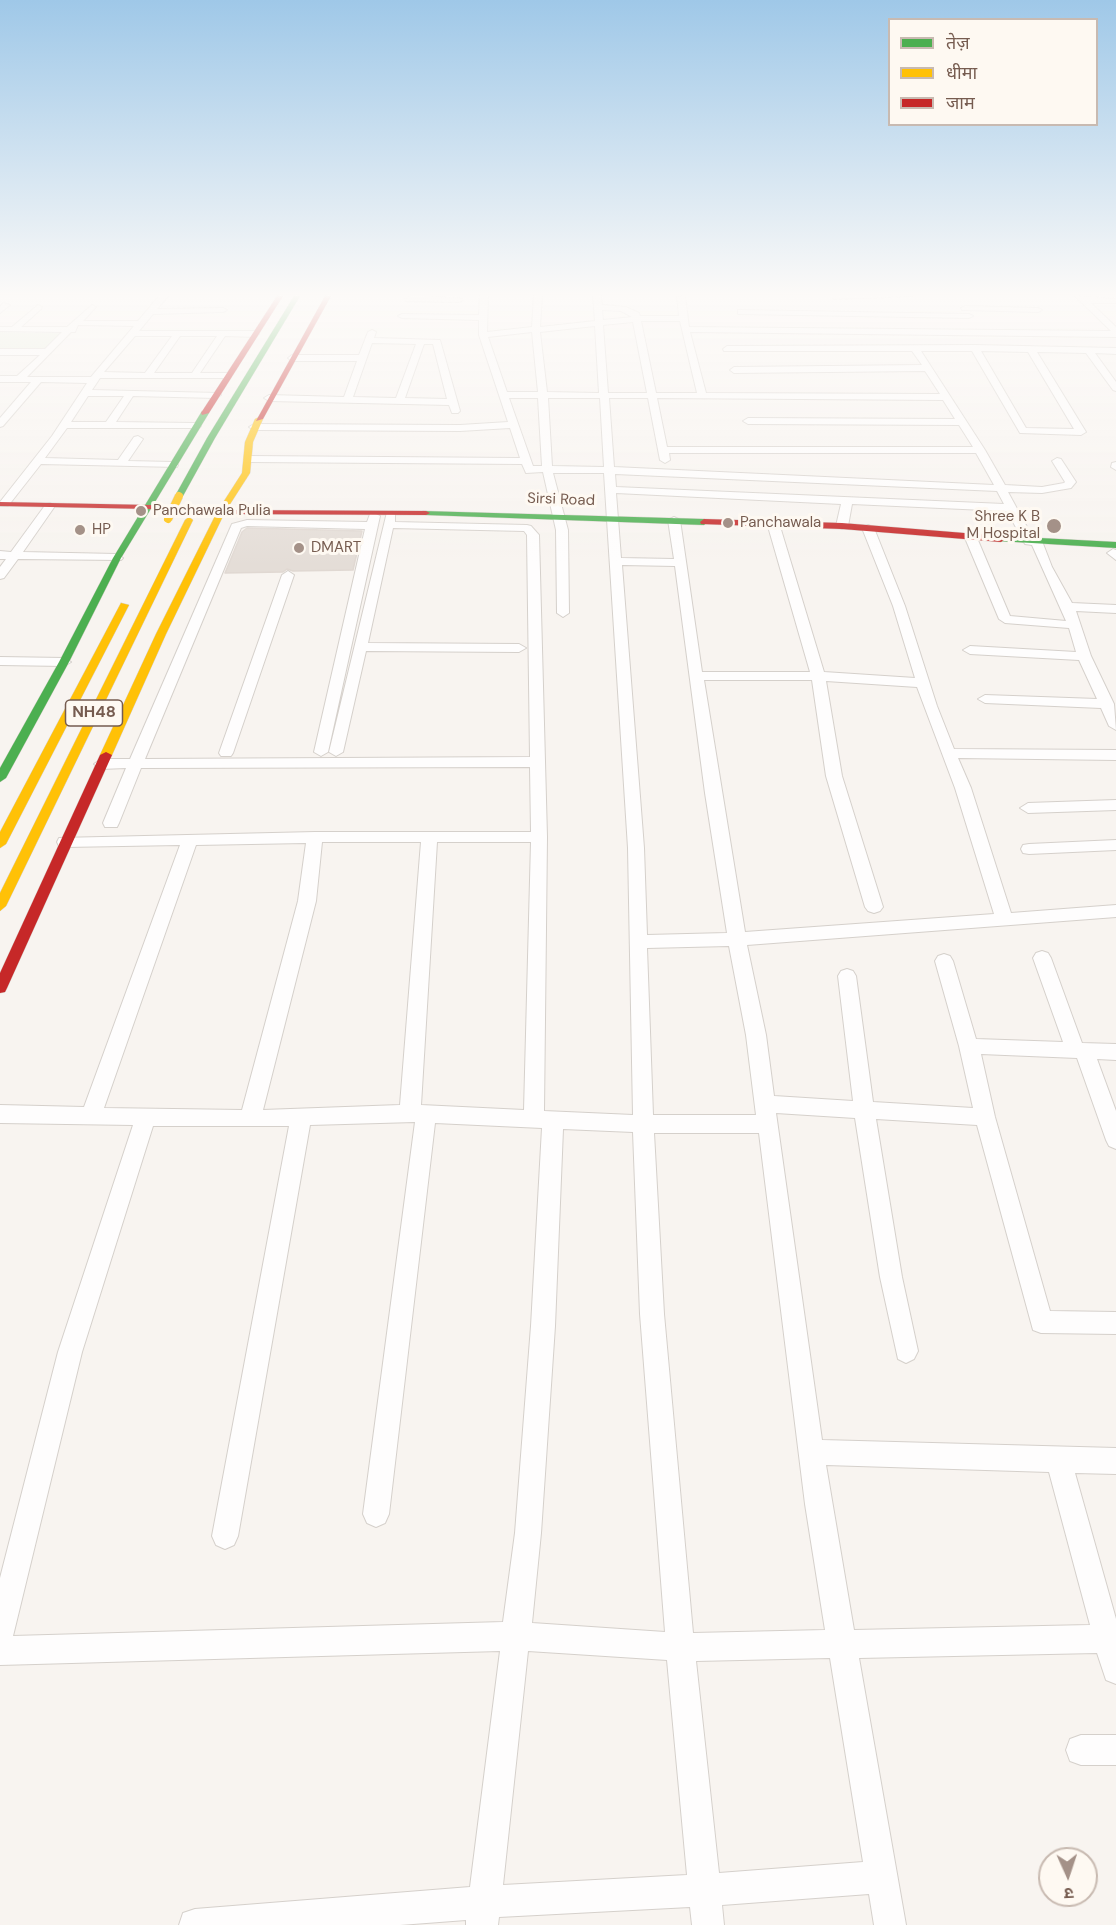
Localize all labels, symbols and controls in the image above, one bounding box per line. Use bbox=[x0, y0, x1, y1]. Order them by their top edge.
legend bbox=[888, 18, 1098, 126]
text: तेज़ bbox=[946, 31, 970, 55]
text: धीमा bbox=[946, 61, 977, 85]
text: जाम bbox=[946, 91, 975, 115]
street label: Sirsi Road bbox=[527, 490, 595, 510]
place label: Panchawala Pulia bbox=[153, 502, 271, 520]
marker: Panchawala Pulia bbox=[134, 504, 148, 518]
place label: Shree K B M Hospital bbox=[966, 508, 1040, 543]
place label: Panchawala bbox=[740, 514, 821, 532]
marker: Panchawala bbox=[721, 516, 735, 530]
marker: Shree K B M Hospital bbox=[1045, 517, 1063, 535]
place label: HP bbox=[92, 521, 111, 539]
marker: HP bbox=[73, 523, 87, 537]
place label: DMART bbox=[311, 539, 361, 557]
marker: DMART bbox=[292, 541, 306, 555]
road number: NH48 bbox=[66, 700, 122, 726]
north arrow bbox=[1038, 1847, 1098, 1907]
text: उ bbox=[1064, 1883, 1074, 1904]

